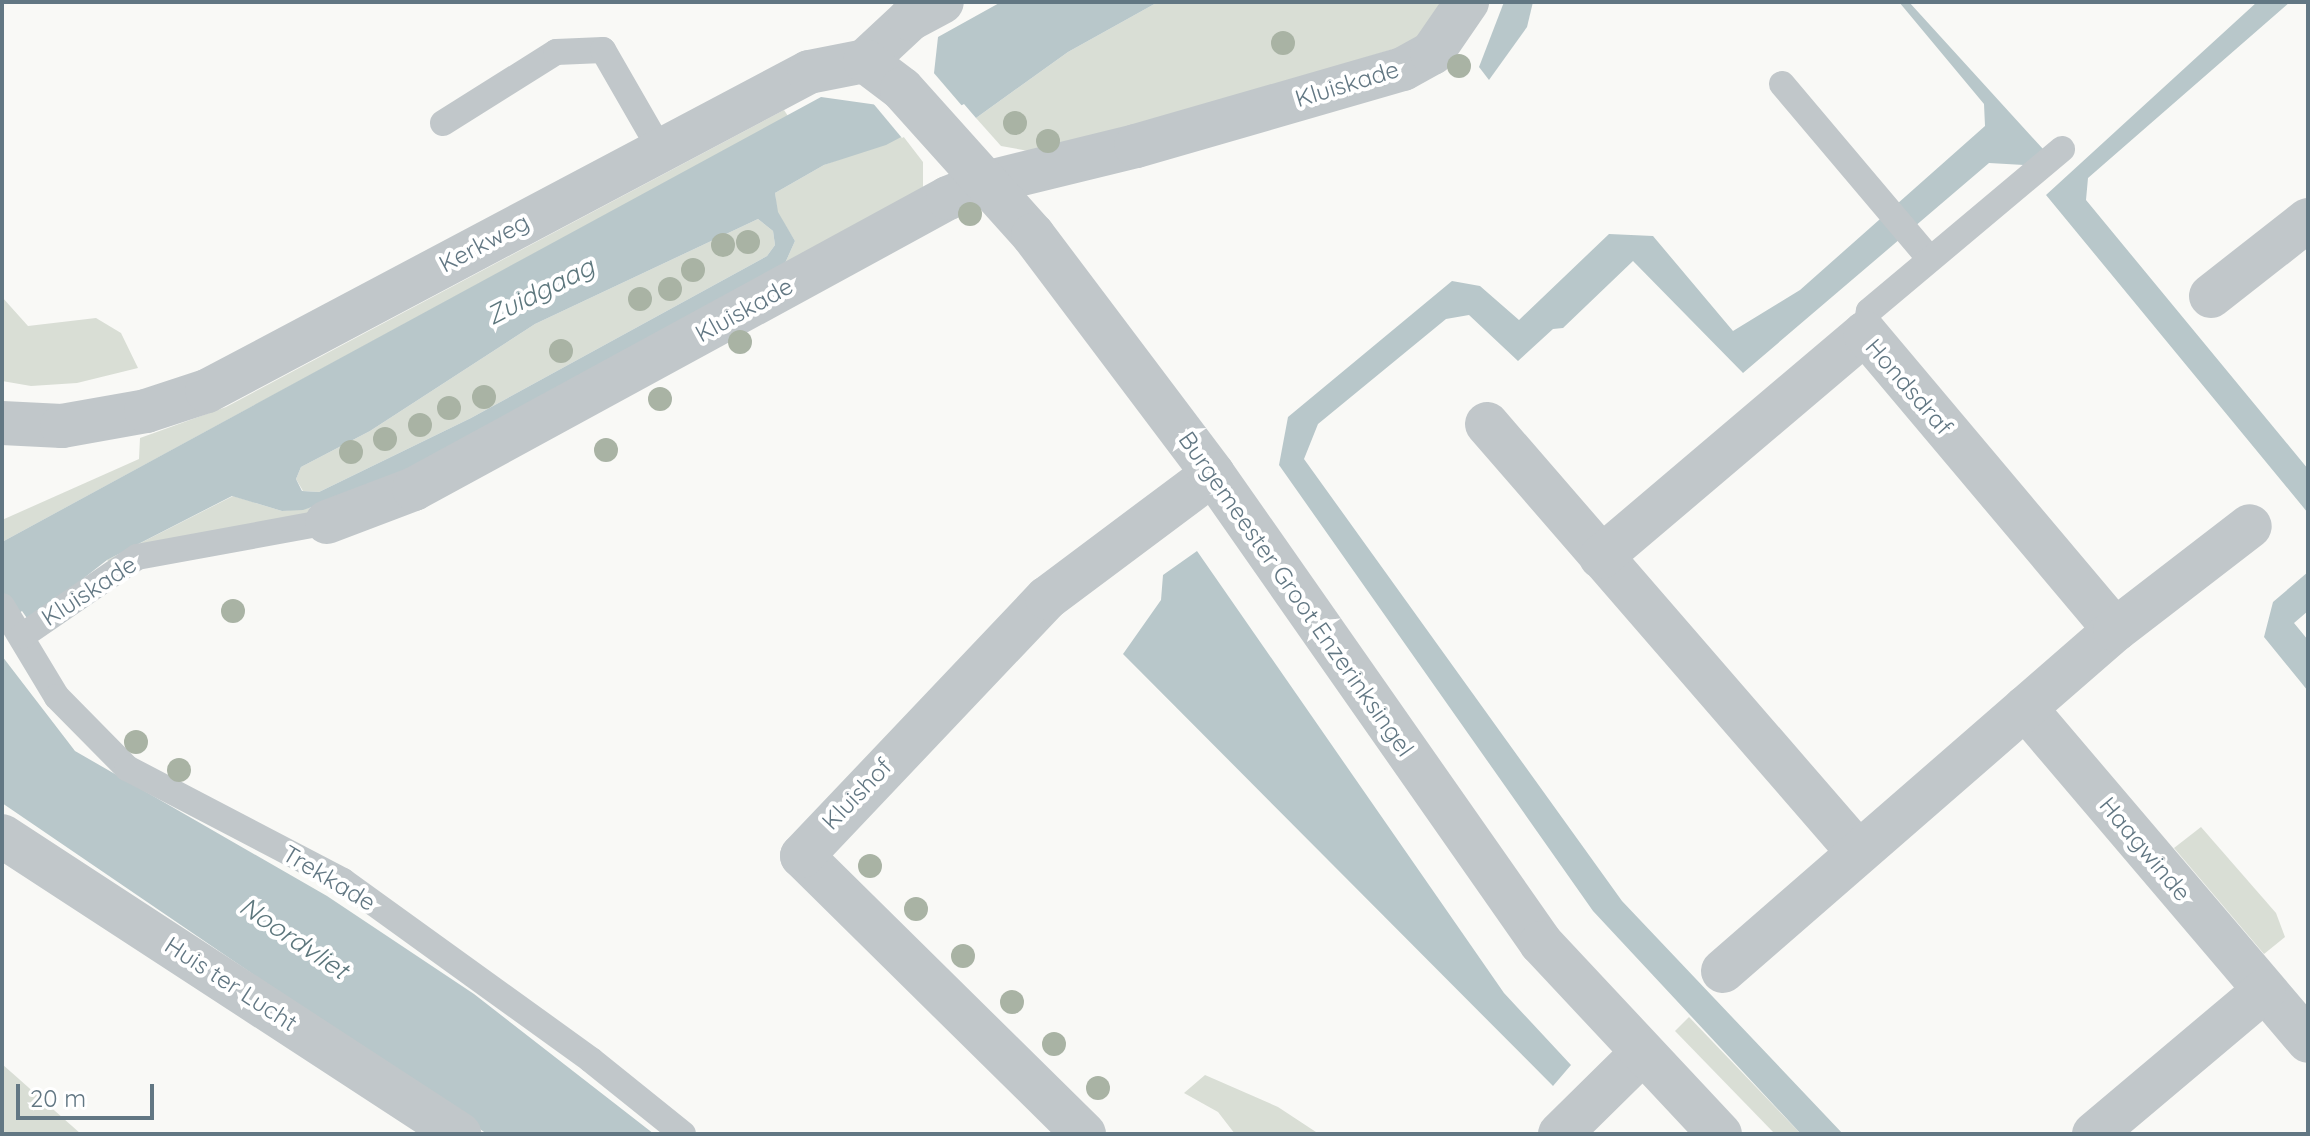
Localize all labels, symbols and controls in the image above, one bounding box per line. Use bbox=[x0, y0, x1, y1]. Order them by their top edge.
street label: Kluiskade bbox=[1292, 55, 1402, 113]
street label: Kerkweg bbox=[434, 207, 534, 279]
water label: Zuidgaag bbox=[481, 251, 599, 331]
street label: Kluiskade bbox=[690, 271, 798, 349]
street label: Hondsdraf bbox=[1859, 333, 1959, 441]
street label: Burgemeester Groot Enzerinksingel bbox=[1172, 426, 1420, 762]
street label: Kluiskade bbox=[36, 550, 142, 632]
street label: Kluishof bbox=[816, 752, 898, 836]
street label: Haagwinde bbox=[2093, 791, 2197, 907]
street label: Trekkade bbox=[277, 839, 381, 917]
water label: Noordvliet bbox=[234, 890, 354, 986]
street label: Huis ter Lucht bbox=[159, 931, 303, 1037]
scale bar bbox=[20, 1068, 158, 1118]
text: 20 m bbox=[30, 1083, 86, 1113]

